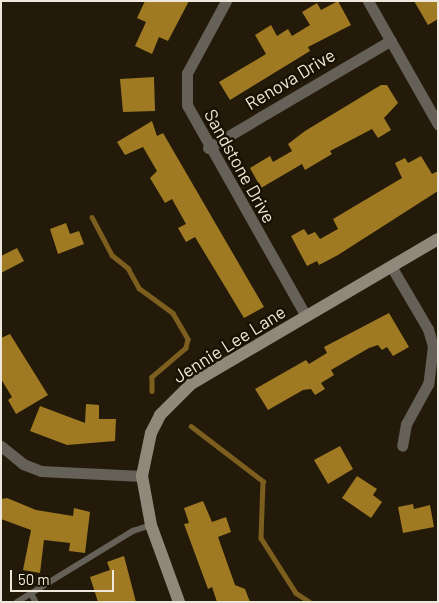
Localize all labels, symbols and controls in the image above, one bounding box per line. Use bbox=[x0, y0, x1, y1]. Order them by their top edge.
street label: Renova Drive bbox=[241, 44, 339, 114]
street label: Sandstone Drive bbox=[200, 105, 280, 227]
street label: Jennie Lee Lane bbox=[169, 301, 289, 387]
scale bar bbox=[12, 560, 116, 592]
text: 50 m bbox=[18, 570, 50, 588]

